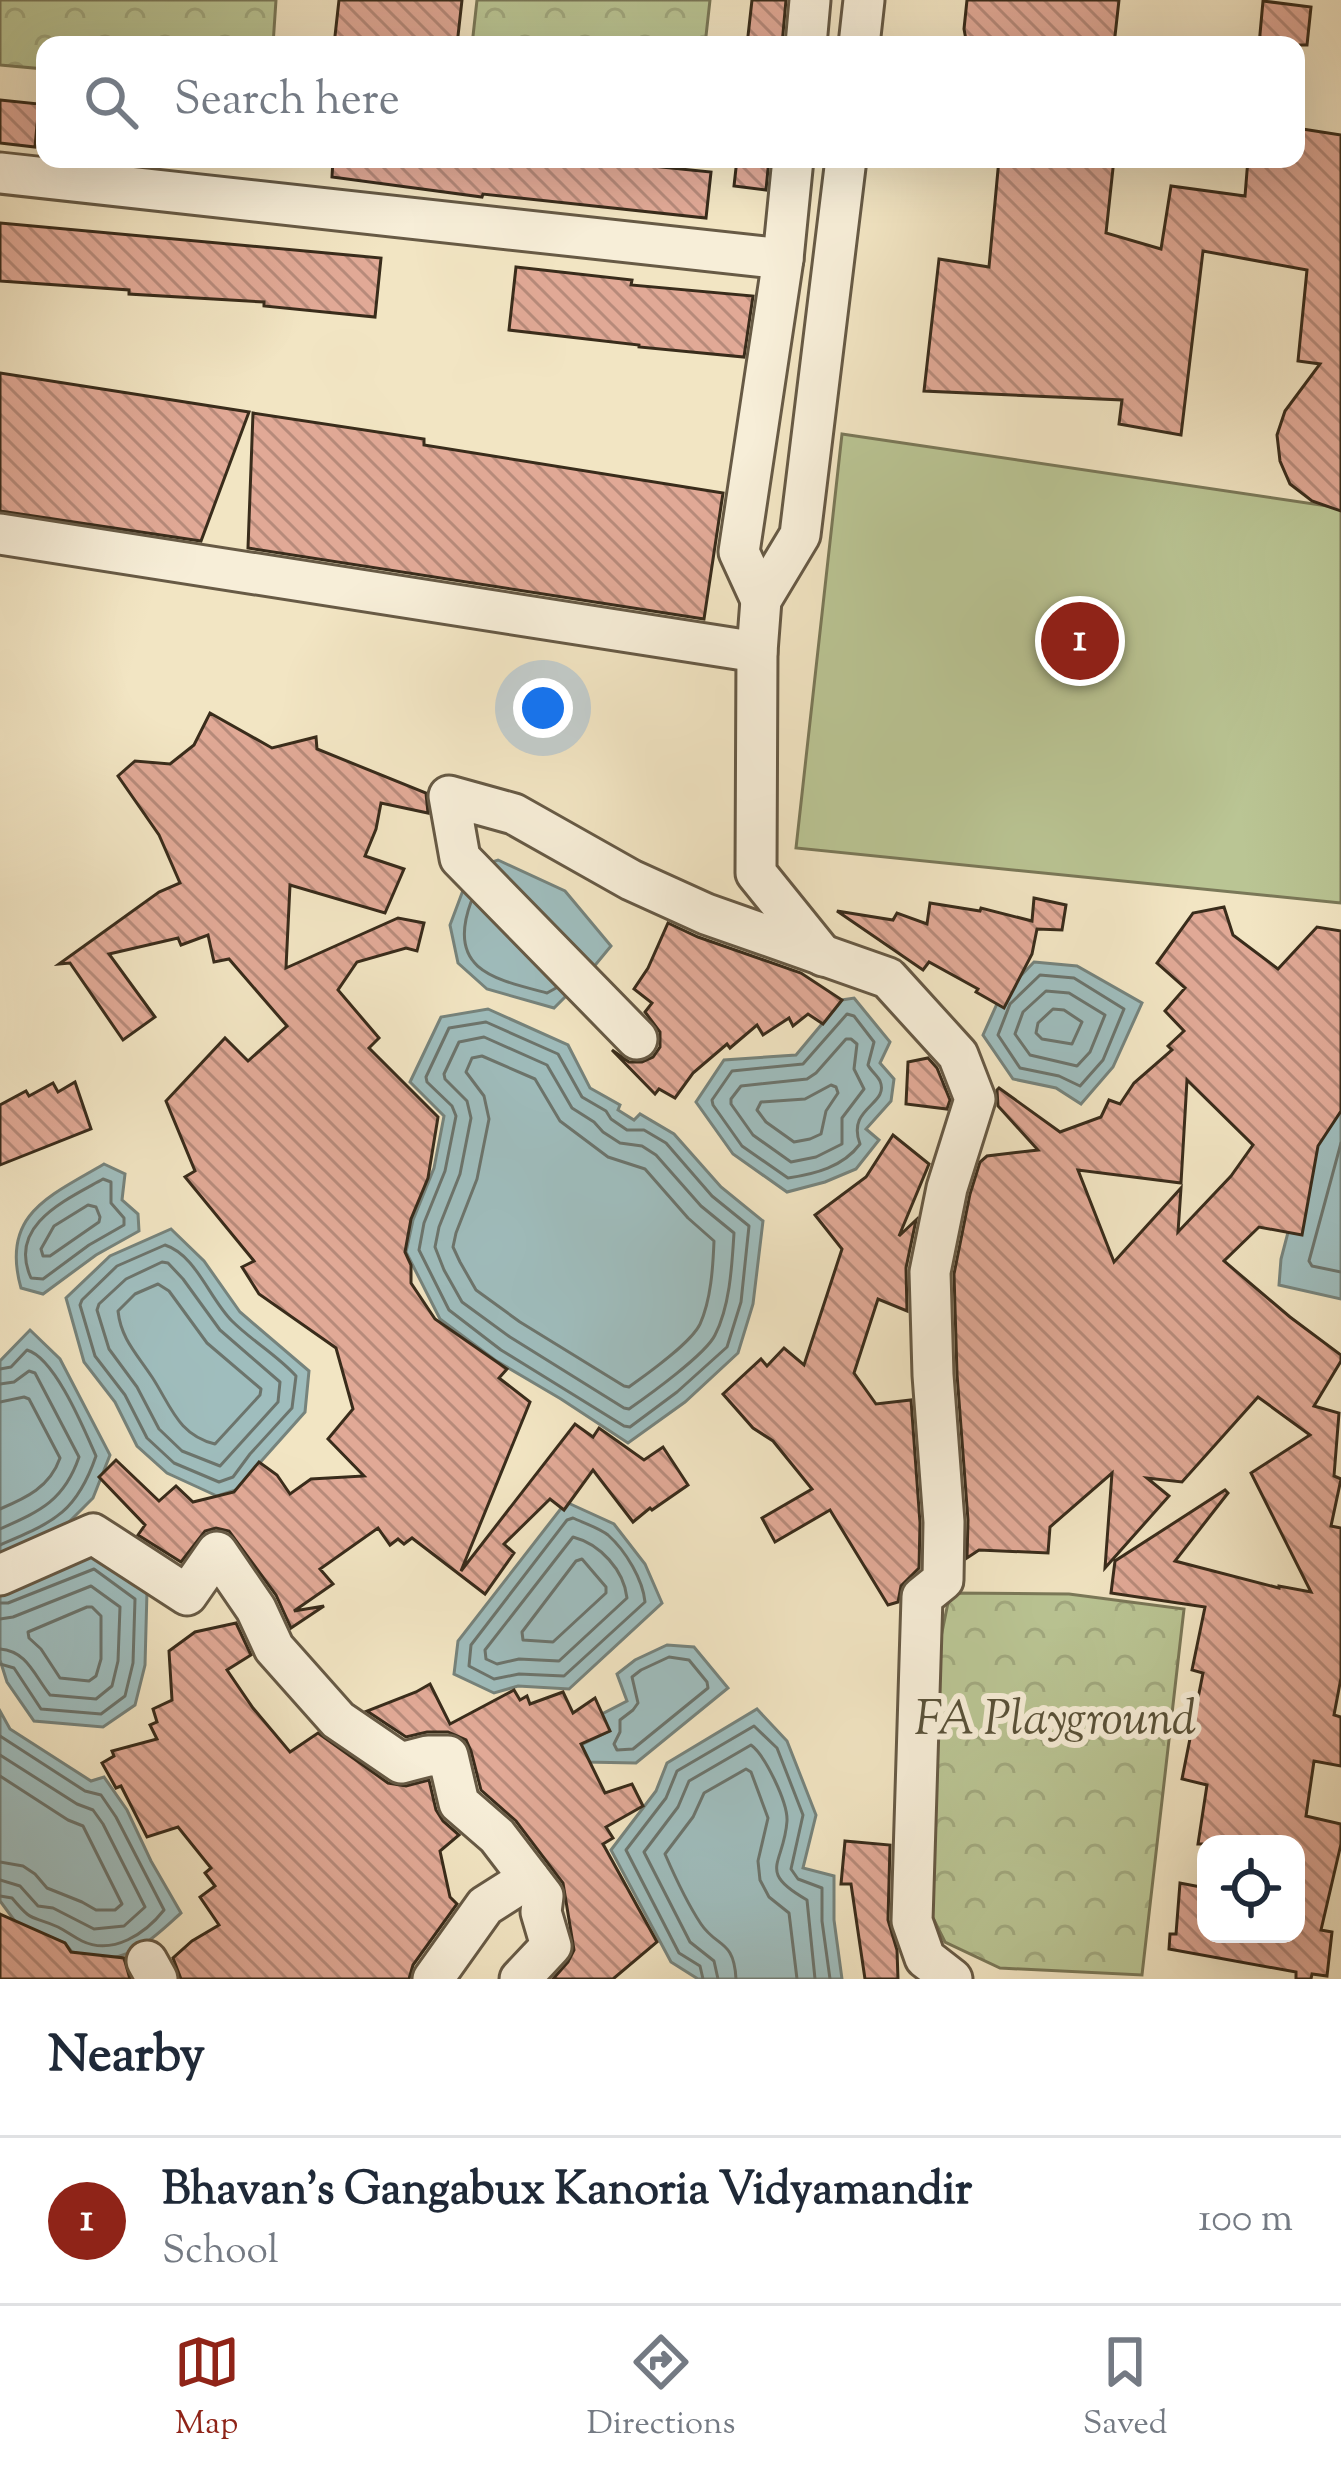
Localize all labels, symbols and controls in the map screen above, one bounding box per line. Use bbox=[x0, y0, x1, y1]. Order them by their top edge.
search box bbox=[36, 36, 1305, 168]
icon: search bbox=[78, 69, 144, 135]
text: Search here bbox=[174, 70, 400, 135]
pin: 1 bbox=[1041, 596, 1119, 686]
your location bbox=[513, 678, 573, 738]
park label: FA Playground bbox=[914, 1687, 1196, 1756]
map controls bbox=[1197, 1835, 1305, 1943]
button: locate bbox=[1197, 1835, 1305, 1943]
text: Nearby bbox=[48, 2021, 205, 2094]
text: Bhavan's Gangabux Kanoria Vidyamandir bbox=[162, 2160, 972, 2225]
text: 1 bbox=[80, 2193, 94, 2249]
text: 100 m bbox=[1198, 2193, 1293, 2249]
text: School bbox=[162, 2225, 279, 2281]
tab: Map bbox=[174, 2329, 240, 2449]
tab: Directions bbox=[587, 2329, 736, 2449]
tab: Saved bbox=[1083, 2329, 1167, 2449]

